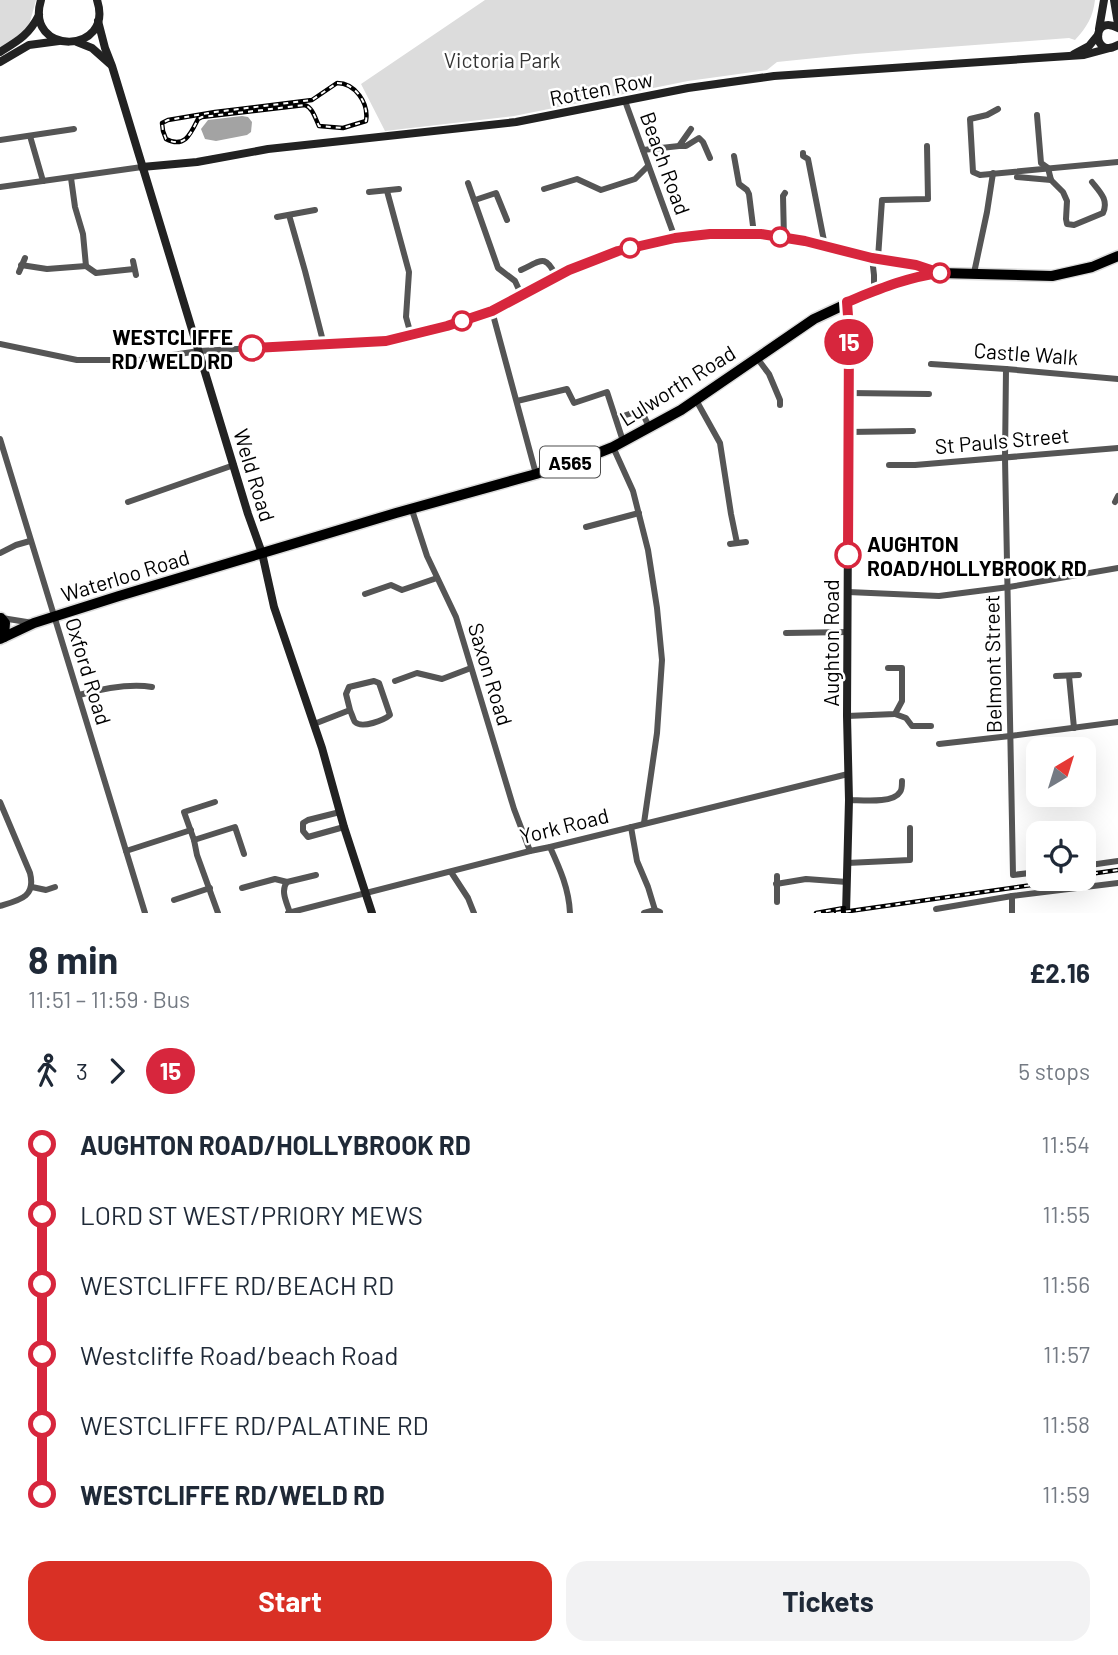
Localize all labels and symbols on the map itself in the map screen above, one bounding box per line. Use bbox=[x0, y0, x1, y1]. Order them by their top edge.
park label: Victoria Park bbox=[444, 47, 560, 72]
street label: Rotten Row bbox=[547, 66, 655, 110]
street label: Beach Road bbox=[636, 108, 696, 218]
unlabelled marker bbox=[770, 227, 790, 247]
unlabelled marker bbox=[620, 238, 640, 258]
unlabelled marker bbox=[930, 263, 950, 283]
unlabelled marker bbox=[452, 311, 472, 331]
line badge: 15 bbox=[818, 319, 880, 365]
place label: WESTCLIFFE RD/WELD RD bbox=[112, 324, 233, 373]
marker: WESTCLIFFE RD/WELD RD bbox=[239, 335, 265, 361]
street label: Castle Walk bbox=[973, 337, 1079, 369]
street label: Lulworth Road bbox=[614, 339, 740, 431]
street label: St Pauls Street bbox=[934, 422, 1070, 458]
street label: Weld Road bbox=[229, 426, 281, 524]
road number: A565 bbox=[540, 446, 600, 477]
place label: AUGHTON ROAD/HOLLYBROOK RD bbox=[867, 531, 1087, 580]
marker: AUGHTON ROAD/HOLLYBROOK RD bbox=[835, 542, 861, 568]
street label: Waterloo Road bbox=[58, 544, 192, 606]
street label: Aughton Road bbox=[818, 579, 843, 707]
street label: Belmont Street bbox=[978, 595, 1006, 733]
street label: Oxford Road bbox=[61, 614, 117, 728]
street label: Saxon Road bbox=[464, 620, 518, 728]
north arrow bbox=[1026, 737, 1096, 807]
street label: York Road bbox=[517, 802, 611, 848]

